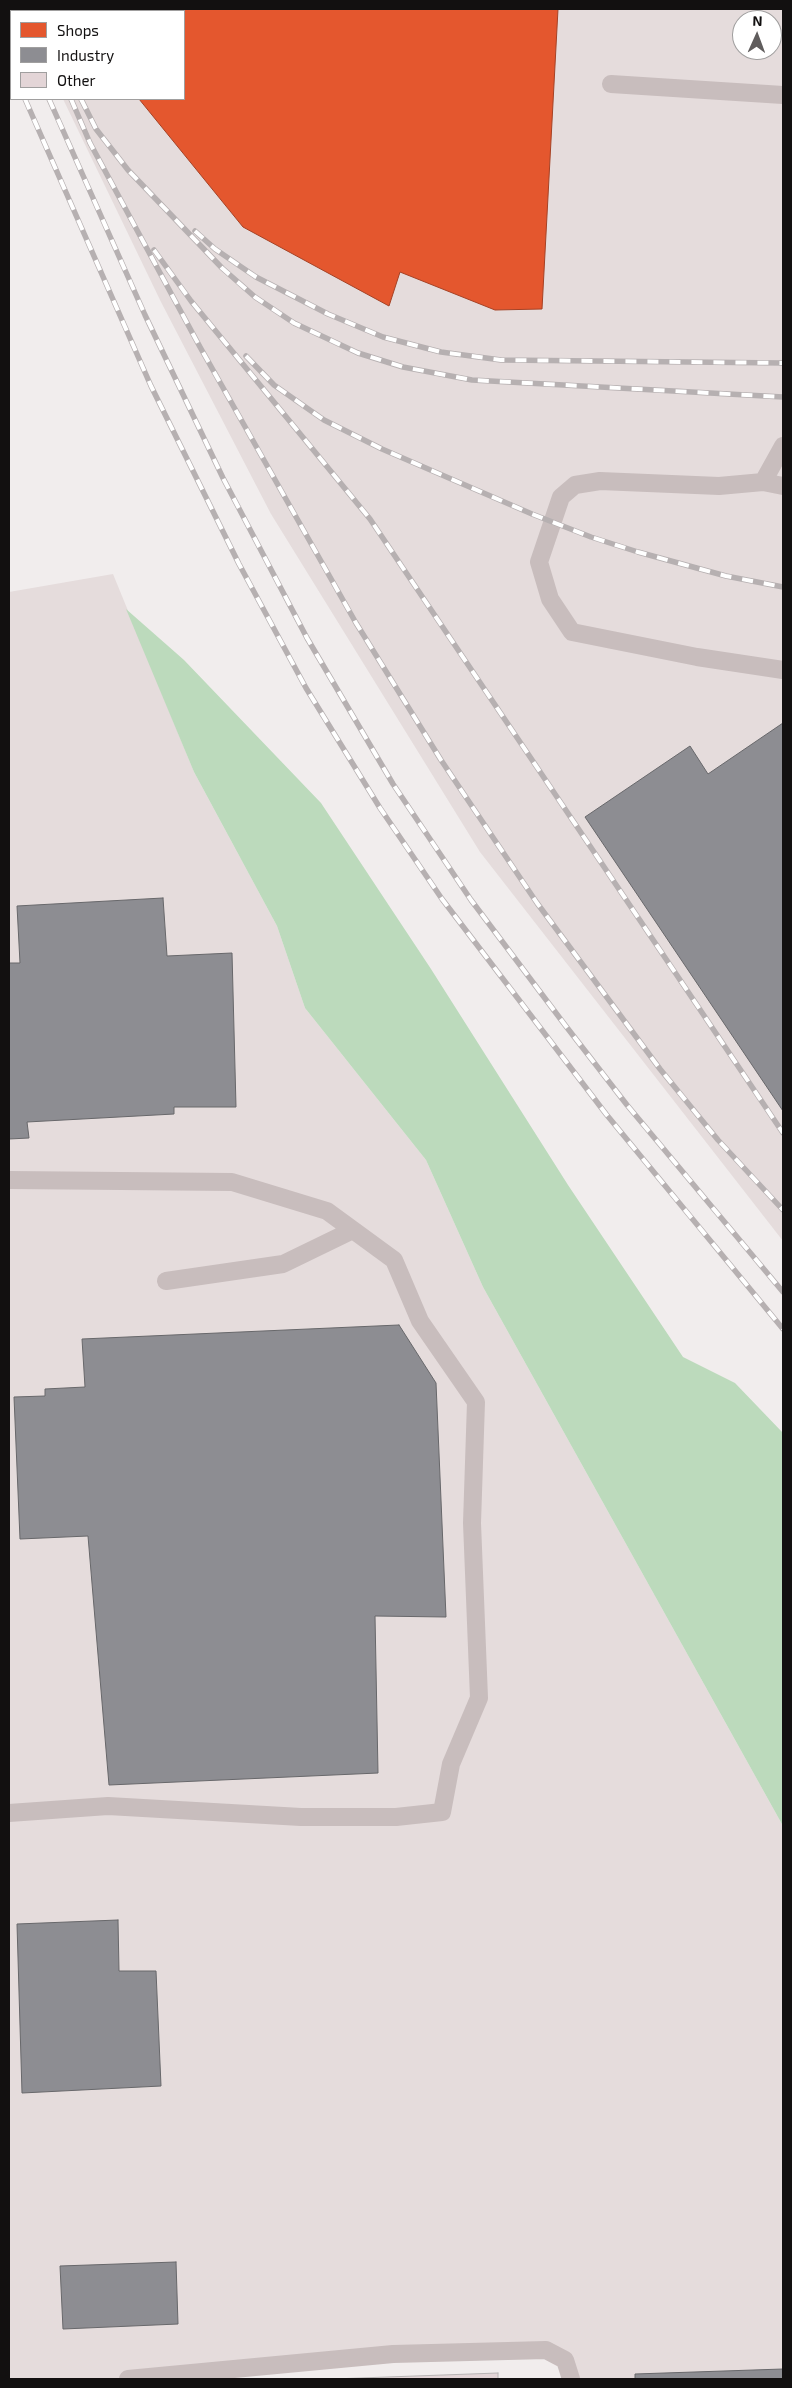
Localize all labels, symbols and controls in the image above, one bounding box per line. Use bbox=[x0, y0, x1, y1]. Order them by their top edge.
legend bbox=[10, 10, 185, 100]
north arrow bbox=[732, 10, 782, 60]
text: N bbox=[752, 12, 763, 29]
text: Shops bbox=[57, 21, 99, 39]
text: Industry bbox=[57, 46, 114, 64]
text: Other bbox=[57, 71, 96, 89]

